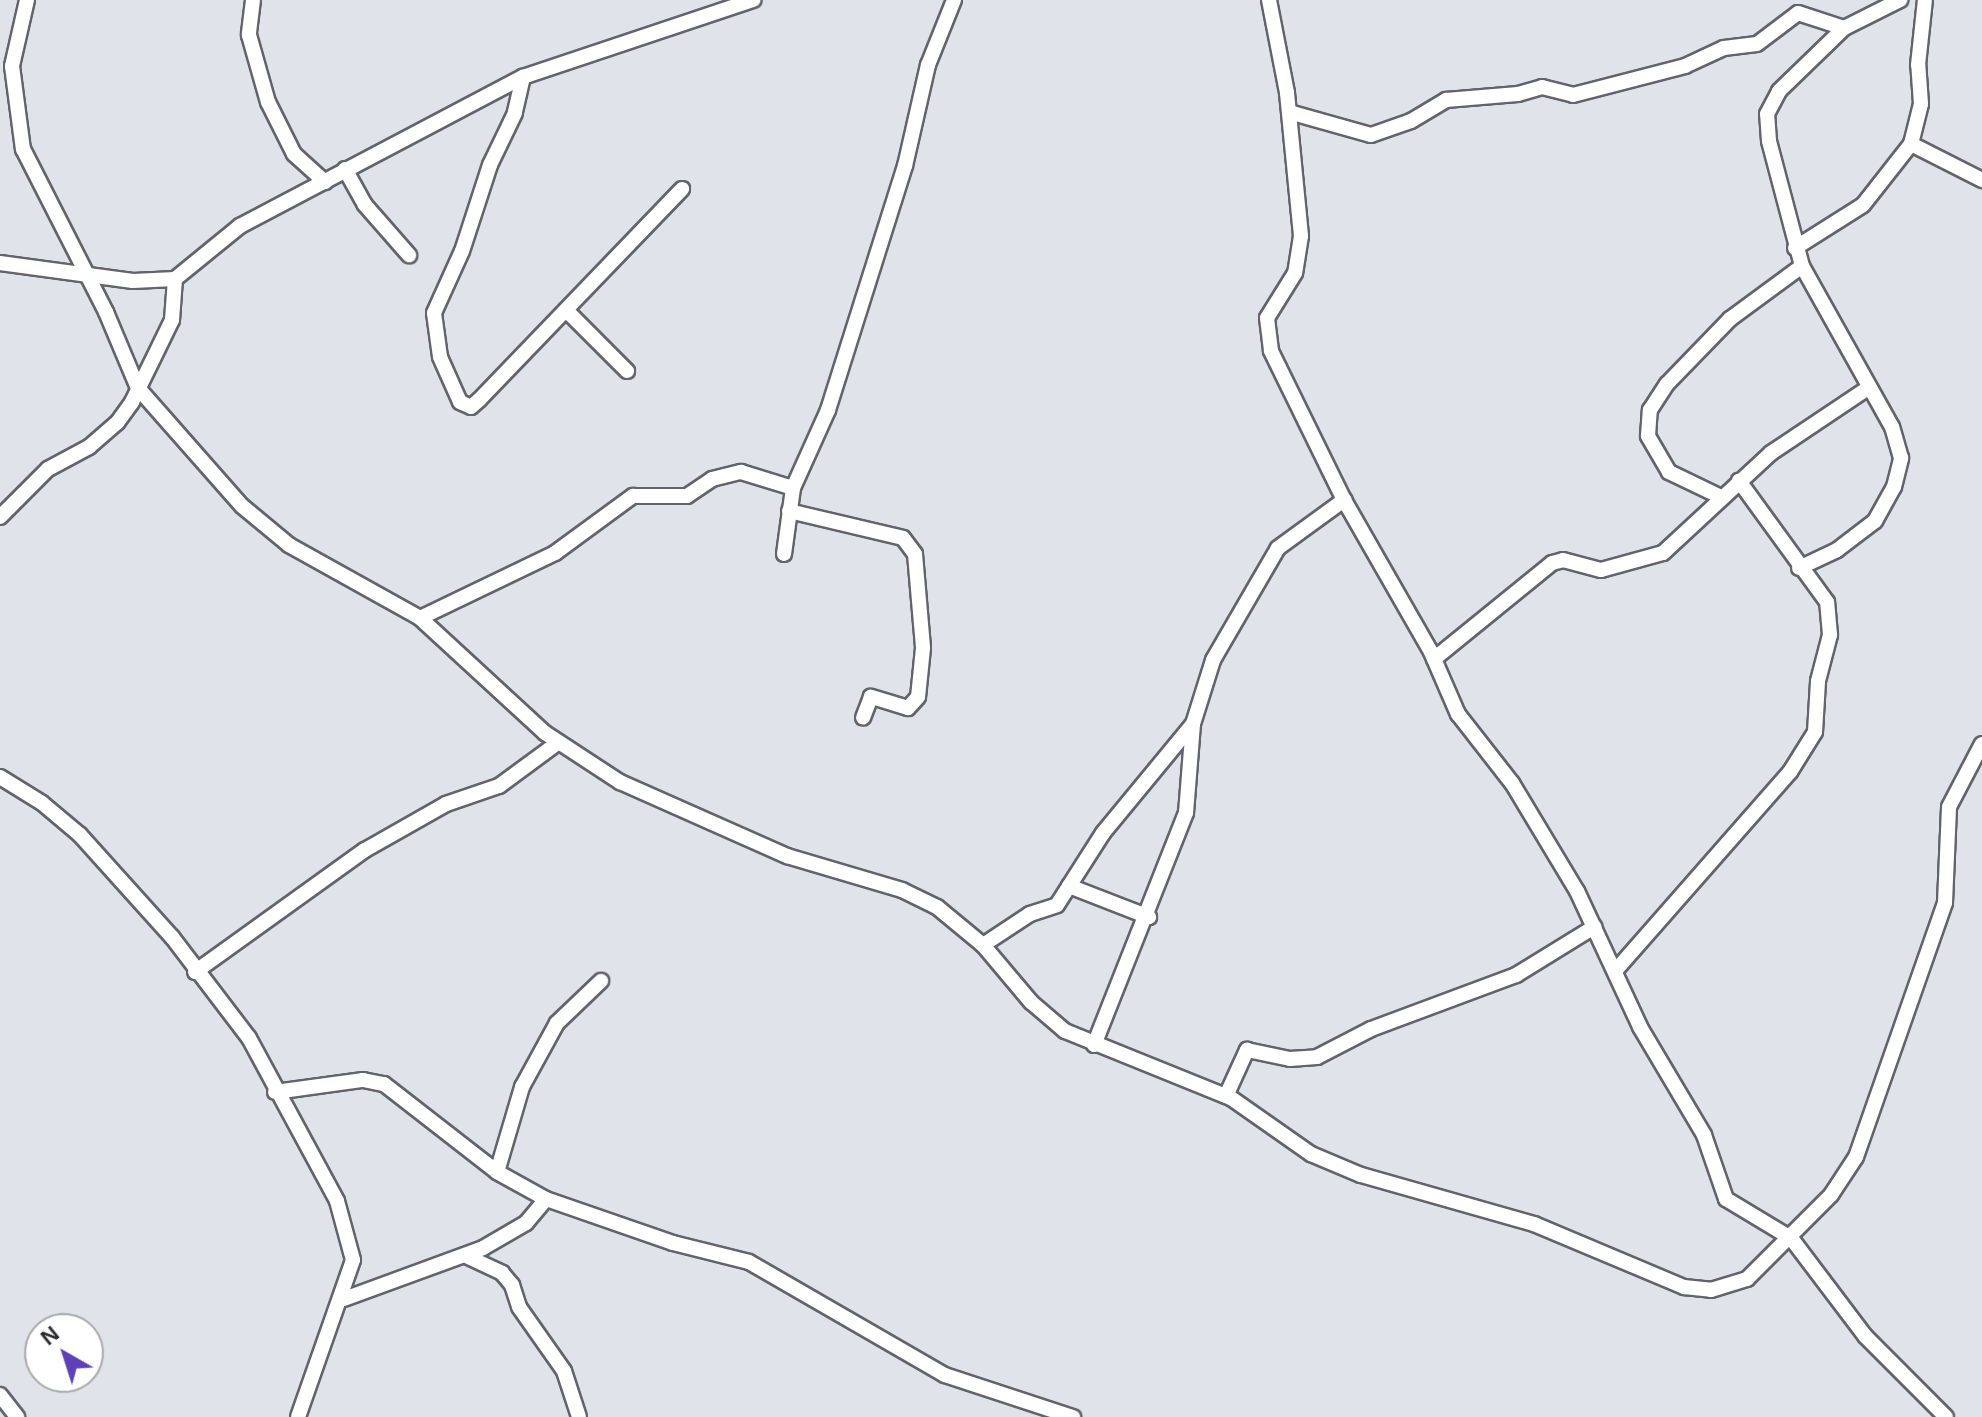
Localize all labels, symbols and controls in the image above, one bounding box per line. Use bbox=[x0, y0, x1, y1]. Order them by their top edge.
north arrow bbox=[24, 1313, 104, 1393]
text: N bbox=[36, 1321, 64, 1350]

